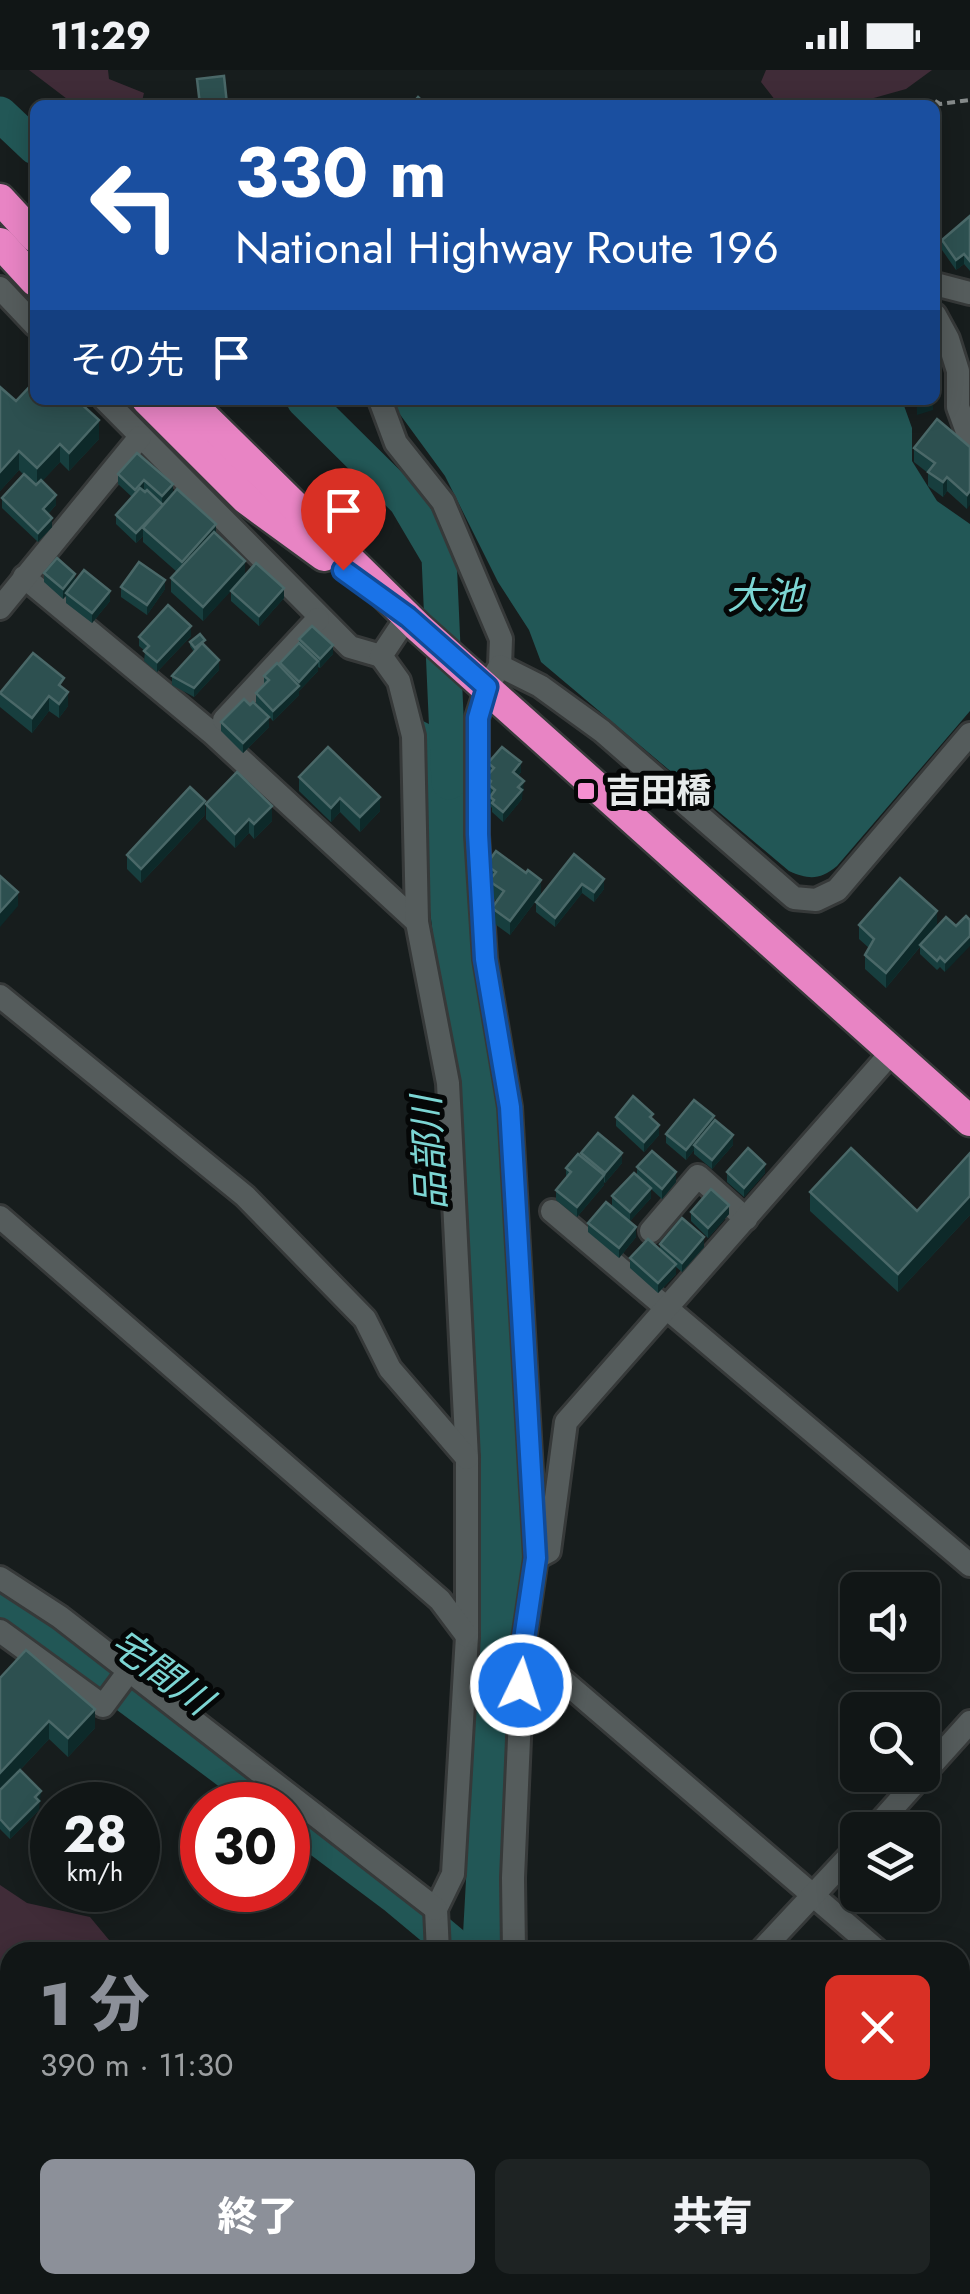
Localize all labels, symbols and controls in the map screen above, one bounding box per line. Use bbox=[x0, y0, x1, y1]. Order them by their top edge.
text: 11:29 bbox=[50, 8, 151, 63]
text: 330 m bbox=[235, 122, 447, 223]
icon: left bbox=[70, 140, 200, 270]
text: National Highway Route 196 bbox=[235, 215, 779, 280]
icon: arrive bbox=[204, 330, 259, 385]
text: その先 bbox=[70, 332, 184, 387]
pin bbox=[301, 468, 386, 571]
icon: arrive bbox=[316, 483, 371, 538]
water label: 大池 bbox=[727, 568, 807, 623]
place label: 吉田橋 bbox=[606, 766, 711, 816]
marker: 吉田橋 bbox=[575, 780, 597, 802]
water label: 品部川 bbox=[398, 1091, 459, 1211]
map controls bbox=[840, 1572, 940, 1912]
button: sound bbox=[840, 1572, 940, 1672]
water label: 宅間川 bbox=[99, 1616, 227, 1730]
position arrow bbox=[469, 1633, 573, 1737]
button: search bbox=[840, 1692, 940, 1792]
speed limit sign: 30 bbox=[180, 1782, 310, 1912]
text: 28 bbox=[63, 1798, 127, 1871]
button: layers bbox=[840, 1812, 940, 1912]
text: km/h bbox=[67, 1854, 123, 1890]
text: 1 分 bbox=[40, 1961, 150, 2048]
button: close bbox=[825, 1975, 930, 2080]
text: 390 m · 11:30 bbox=[40, 2042, 234, 2088]
button: 終了 bbox=[40, 2159, 475, 2274]
button: 共有 bbox=[495, 2159, 930, 2274]

